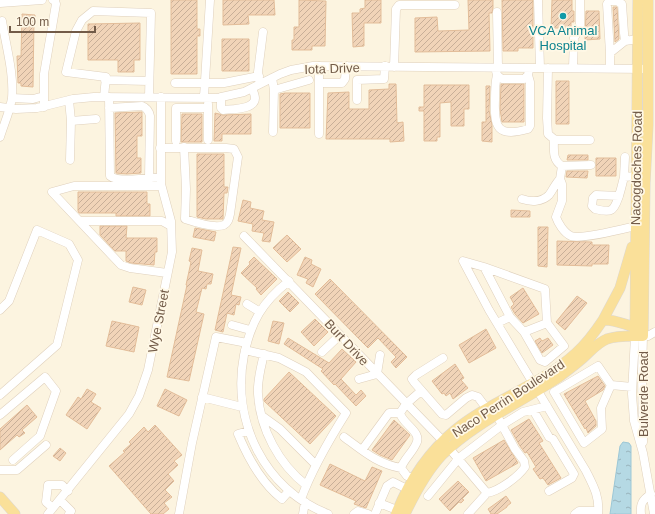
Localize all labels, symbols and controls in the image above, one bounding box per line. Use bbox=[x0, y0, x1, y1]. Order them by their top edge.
scale bar bbox=[10, 8, 95, 34]
marker: VCA Animal Hospital bbox=[558, 11, 568, 21]
text: 100 m bbox=[16, 15, 49, 29]
place label: VCA Animal Hospital bbox=[529, 23, 597, 53]
street label: Iota Drive bbox=[304, 60, 360, 77]
street label: Nacogdoches Road bbox=[628, 111, 645, 225]
street label: Wye Street bbox=[145, 288, 172, 354]
street label: Burt Drive bbox=[321, 316, 372, 369]
street label: Bulverde Road bbox=[636, 351, 651, 437]
street label: Naco Perrin Boulevard bbox=[449, 357, 567, 440]

